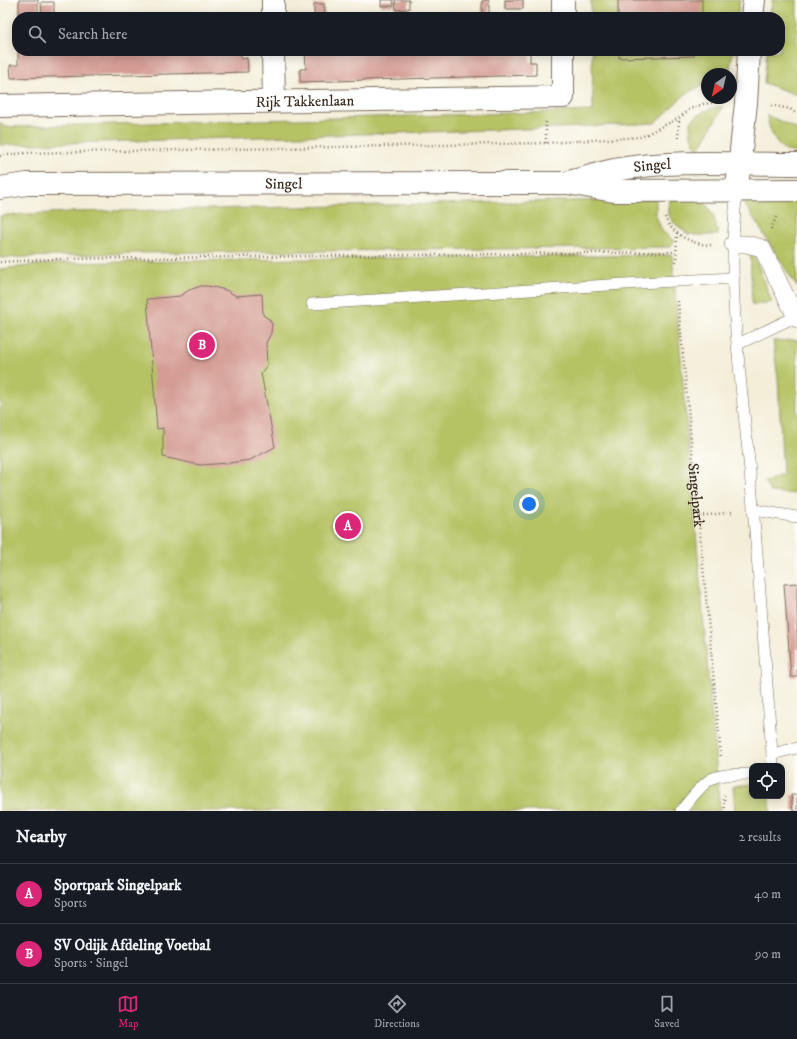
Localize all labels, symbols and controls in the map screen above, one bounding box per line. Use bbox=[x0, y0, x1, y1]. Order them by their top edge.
search box bbox=[12, 12, 785, 56]
icon: search bbox=[26, 23, 48, 45]
text: Search here bbox=[58, 25, 127, 44]
north arrow bbox=[701, 68, 737, 104]
street label: Rijk Takkenlaan bbox=[256, 91, 354, 111]
street label: Singel bbox=[632, 154, 672, 176]
street label: Singel bbox=[265, 174, 303, 193]
pin: B bbox=[189, 330, 215, 360]
street label: Singelpark bbox=[684, 462, 709, 529]
your location bbox=[519, 494, 539, 514]
pin: A bbox=[335, 511, 361, 541]
map controls bbox=[749, 763, 785, 799]
button: locate bbox=[749, 763, 785, 799]
text: Nearby bbox=[16, 826, 66, 848]
text: 2 results bbox=[739, 829, 781, 845]
text: Sportpark Singelpark bbox=[54, 876, 182, 895]
text: A bbox=[25, 886, 33, 902]
text: 40 m bbox=[754, 886, 781, 902]
text: Sports bbox=[54, 895, 87, 911]
text: SV Odijk Afdeling Voetbal bbox=[54, 936, 210, 955]
text: B bbox=[25, 946, 33, 962]
text: 90 m bbox=[755, 946, 781, 962]
text: Sports · Singel bbox=[54, 955, 128, 971]
tab: Map bbox=[117, 993, 139, 1031]
tab: Directions bbox=[374, 993, 420, 1031]
tab: Saved bbox=[654, 993, 680, 1031]

